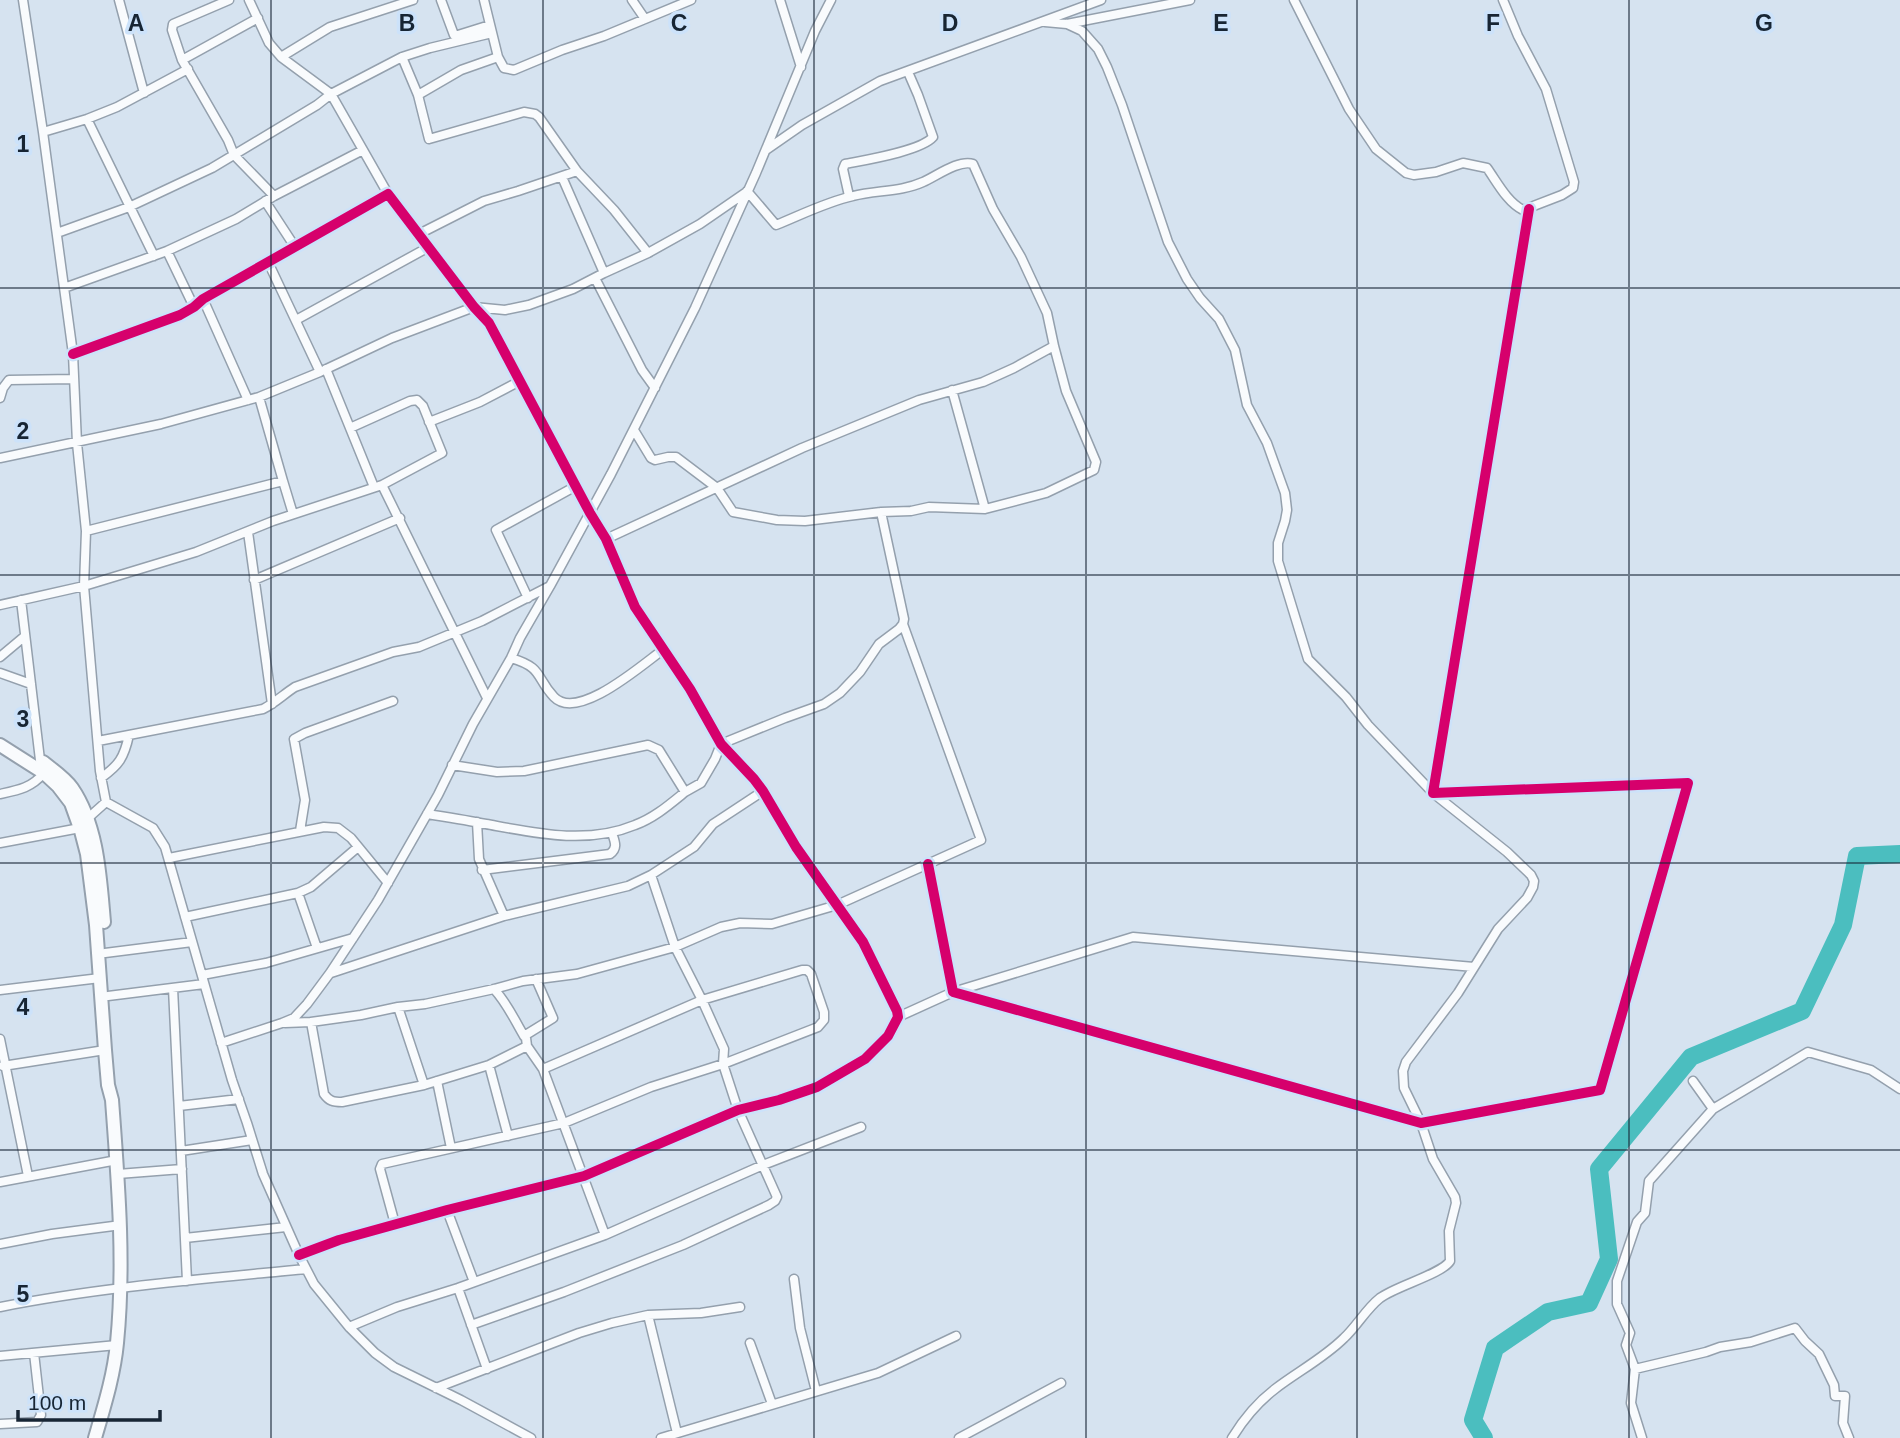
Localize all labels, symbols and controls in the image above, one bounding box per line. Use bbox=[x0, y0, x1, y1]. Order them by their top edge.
text: A bbox=[128, 10, 144, 36]
text: B bbox=[399, 10, 415, 36]
text: C bbox=[671, 10, 687, 36]
text: D bbox=[942, 10, 958, 36]
text: E bbox=[1213, 10, 1229, 36]
text: F bbox=[1486, 10, 1500, 36]
text: G bbox=[1755, 10, 1773, 36]
text: 1 bbox=[17, 131, 30, 157]
text: 2 bbox=[17, 418, 29, 444]
text: 3 bbox=[17, 706, 29, 732]
text: 4 bbox=[17, 994, 30, 1020]
text: 5 bbox=[17, 1281, 30, 1307]
scale bar bbox=[18, 1378, 159, 1422]
text: 100 m bbox=[28, 1391, 86, 1414]

